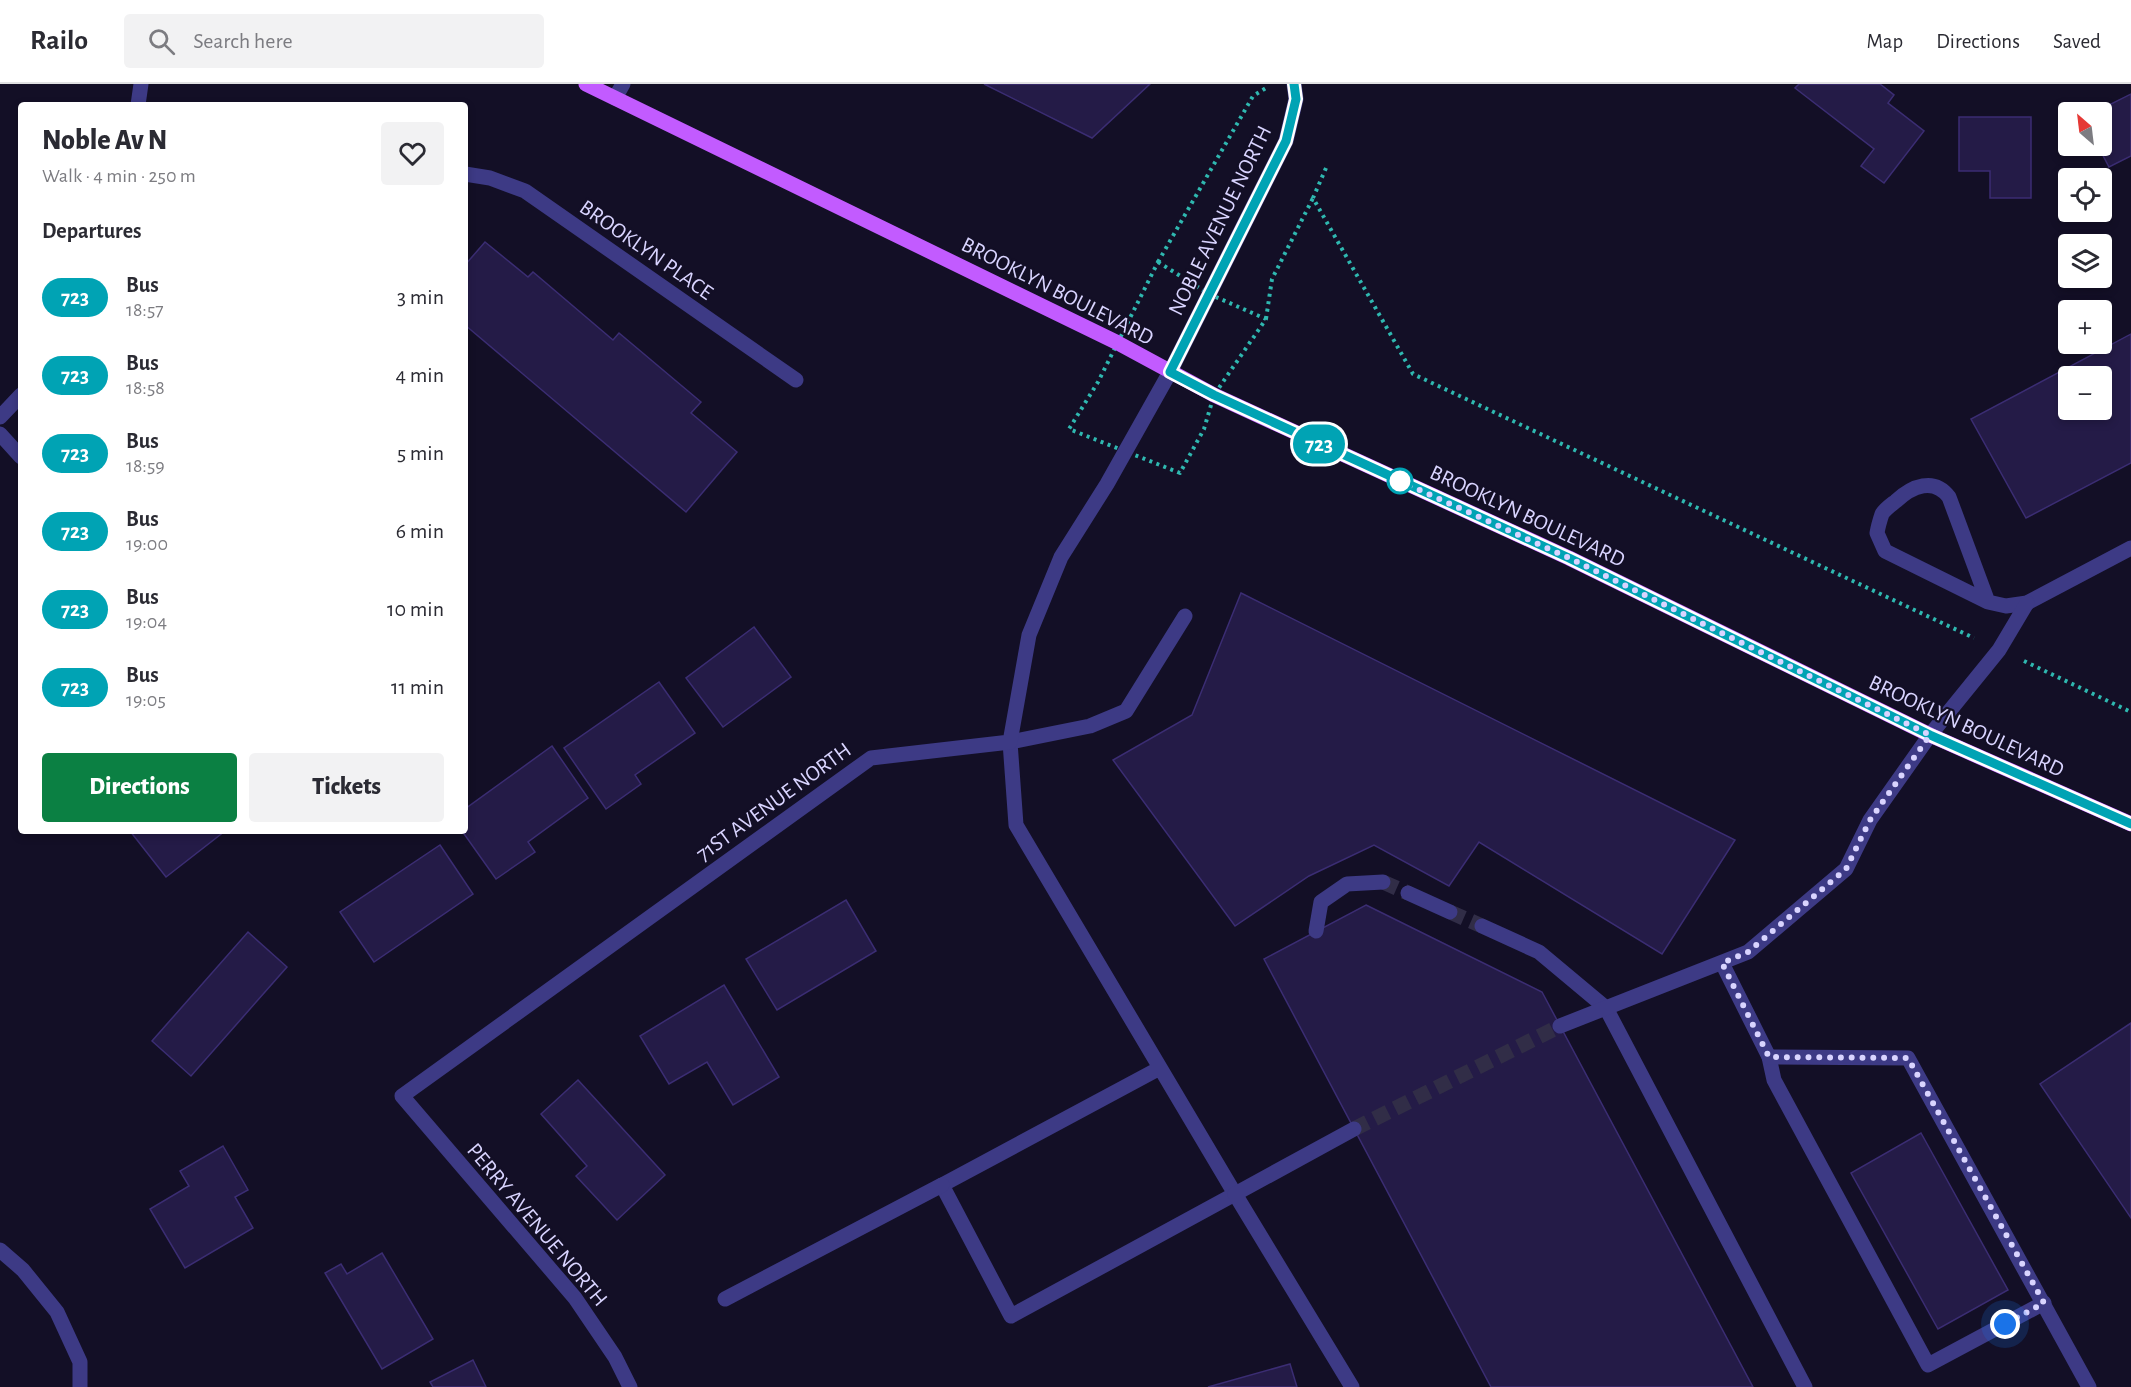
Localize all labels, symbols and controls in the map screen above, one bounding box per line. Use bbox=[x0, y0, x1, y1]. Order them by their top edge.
search box bbox=[124, 14, 544, 68]
icon: search bbox=[145, 25, 178, 58]
text: Railo bbox=[30, 27, 88, 55]
text: Search here bbox=[193, 30, 293, 52]
text: Map bbox=[1867, 31, 1903, 52]
text: Directions bbox=[1936, 31, 2020, 52]
text: Saved bbox=[2053, 31, 2101, 52]
north arrow bbox=[2058, 102, 2112, 156]
map controls bbox=[2058, 102, 2112, 420]
button: heart bbox=[381, 122, 444, 185]
street label: NOBLE AVENUE NORTH bbox=[1164, 122, 1275, 319]
text: Noble Av N bbox=[42, 127, 167, 155]
text: Walk · 4 min · 250 m bbox=[42, 166, 196, 186]
button: locate bbox=[2058, 168, 2112, 222]
street label: BROOKLYN PLACE bbox=[576, 196, 717, 304]
text: Departures bbox=[42, 220, 142, 242]
street label: BROOKLYN BOULEVARD bbox=[958, 233, 1157, 349]
button: layers bbox=[2058, 234, 2112, 288]
text: Bus bbox=[126, 274, 159, 296]
text: 3 min bbox=[397, 286, 444, 308]
text: 723 bbox=[61, 287, 89, 308]
text: 18:57 bbox=[126, 300, 164, 320]
button: + bbox=[2058, 300, 2112, 354]
text: Bus bbox=[126, 352, 159, 374]
text: 4 min bbox=[396, 364, 444, 386]
text: 723 bbox=[61, 365, 89, 386]
button: − bbox=[2058, 366, 2112, 420]
text: 18:58 bbox=[126, 378, 165, 398]
line badge: 723 bbox=[1284, 424, 1354, 464]
text: Bus bbox=[126, 430, 159, 452]
text: 723 bbox=[1305, 434, 1333, 455]
text: 5 min bbox=[397, 442, 444, 464]
text: 723 bbox=[61, 443, 89, 464]
text: 18:59 bbox=[126, 456, 165, 476]
street label: BROOKLYN BOULEVARD bbox=[1427, 461, 1628, 571]
unlabelled marker bbox=[1387, 468, 1413, 494]
text: Bus bbox=[126, 508, 159, 530]
text: 6 min bbox=[396, 520, 444, 542]
text: 723 bbox=[61, 521, 89, 542]
text: 19:00 bbox=[126, 534, 168, 554]
text: Bus bbox=[126, 586, 159, 608]
text: 10 min bbox=[387, 598, 444, 620]
text: 723 bbox=[61, 599, 89, 620]
text: 19:04 bbox=[126, 612, 167, 632]
text: Bus bbox=[126, 664, 159, 686]
street label: BROOKLYN BOULEVARD bbox=[1866, 671, 2067, 781]
text: 11 min bbox=[391, 676, 444, 698]
text: 723 bbox=[61, 677, 89, 698]
text: 19:05 bbox=[126, 690, 166, 710]
street label: 71ST AVENUE NORTH bbox=[692, 738, 855, 865]
button: Directions bbox=[42, 753, 237, 822]
button: Tickets bbox=[249, 753, 444, 822]
street label: PERRY AVENUE NORTH bbox=[463, 1139, 612, 1310]
your location bbox=[1990, 1309, 2020, 1339]

